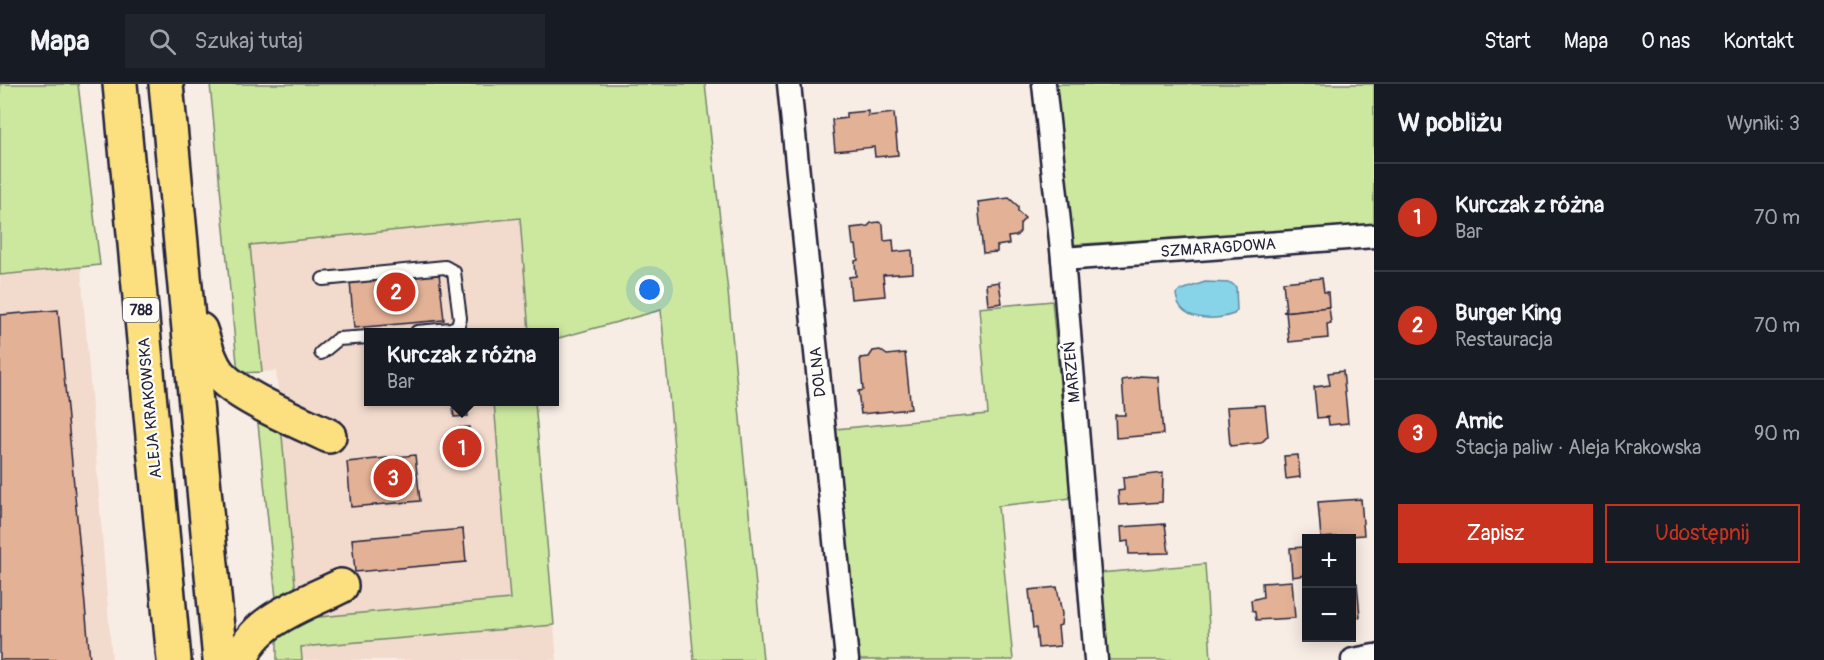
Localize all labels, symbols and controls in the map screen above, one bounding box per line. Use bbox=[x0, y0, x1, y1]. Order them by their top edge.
search box bbox=[125, 14, 545, 68]
text: Mapa bbox=[30, 24, 89, 59]
icon: search bbox=[146, 25, 179, 58]
text: Szukaj tutaj bbox=[194, 27, 303, 55]
text: Start bbox=[1484, 28, 1531, 55]
text: Mapa bbox=[1564, 28, 1608, 55]
text: O nas bbox=[1641, 28, 1690, 55]
text: Kontakt bbox=[1723, 28, 1794, 55]
text: W pobliżu bbox=[1398, 107, 1502, 139]
text: Wyniki: 3 bbox=[1727, 111, 1800, 136]
text: Kurczak z różna bbox=[1455, 191, 1604, 219]
text: 1 bbox=[1414, 205, 1421, 230]
text: 70 m bbox=[1754, 205, 1800, 230]
text: Bar bbox=[1455, 219, 1483, 244]
street label: SZMARAGDOWA bbox=[1160, 234, 1276, 262]
pin: 2 bbox=[376, 270, 416, 314]
your location bbox=[635, 275, 664, 304]
road number: 788 bbox=[123, 298, 159, 322]
text: Burger King bbox=[1455, 299, 1561, 327]
text: 2 bbox=[1412, 313, 1423, 338]
text: 70 m bbox=[1754, 313, 1800, 338]
text: Restauracja bbox=[1455, 327, 1553, 352]
popup bbox=[364, 328, 559, 406]
street label: ALEJA KRAKOWSKA bbox=[134, 337, 166, 479]
street label: MARZEŃ bbox=[1059, 340, 1085, 404]
text: Kurczak z różna bbox=[387, 341, 536, 369]
street label: DOLNA bbox=[805, 346, 831, 398]
text: Bar bbox=[387, 369, 415, 394]
text: Amic bbox=[1455, 407, 1503, 435]
text: 3 bbox=[1412, 421, 1423, 446]
text: 90 m bbox=[1754, 421, 1800, 446]
pin: 1 bbox=[442, 426, 482, 470]
text: Stacja paliw · Aleja Krakowska bbox=[1455, 435, 1701, 460]
pin: 3 bbox=[374, 456, 412, 500]
button: Zapisz bbox=[1398, 504, 1593, 563]
button: Udostępnij bbox=[1605, 504, 1800, 563]
map controls bbox=[1302, 534, 1356, 642]
button: + bbox=[1302, 534, 1356, 588]
button: − bbox=[1302, 588, 1356, 642]

